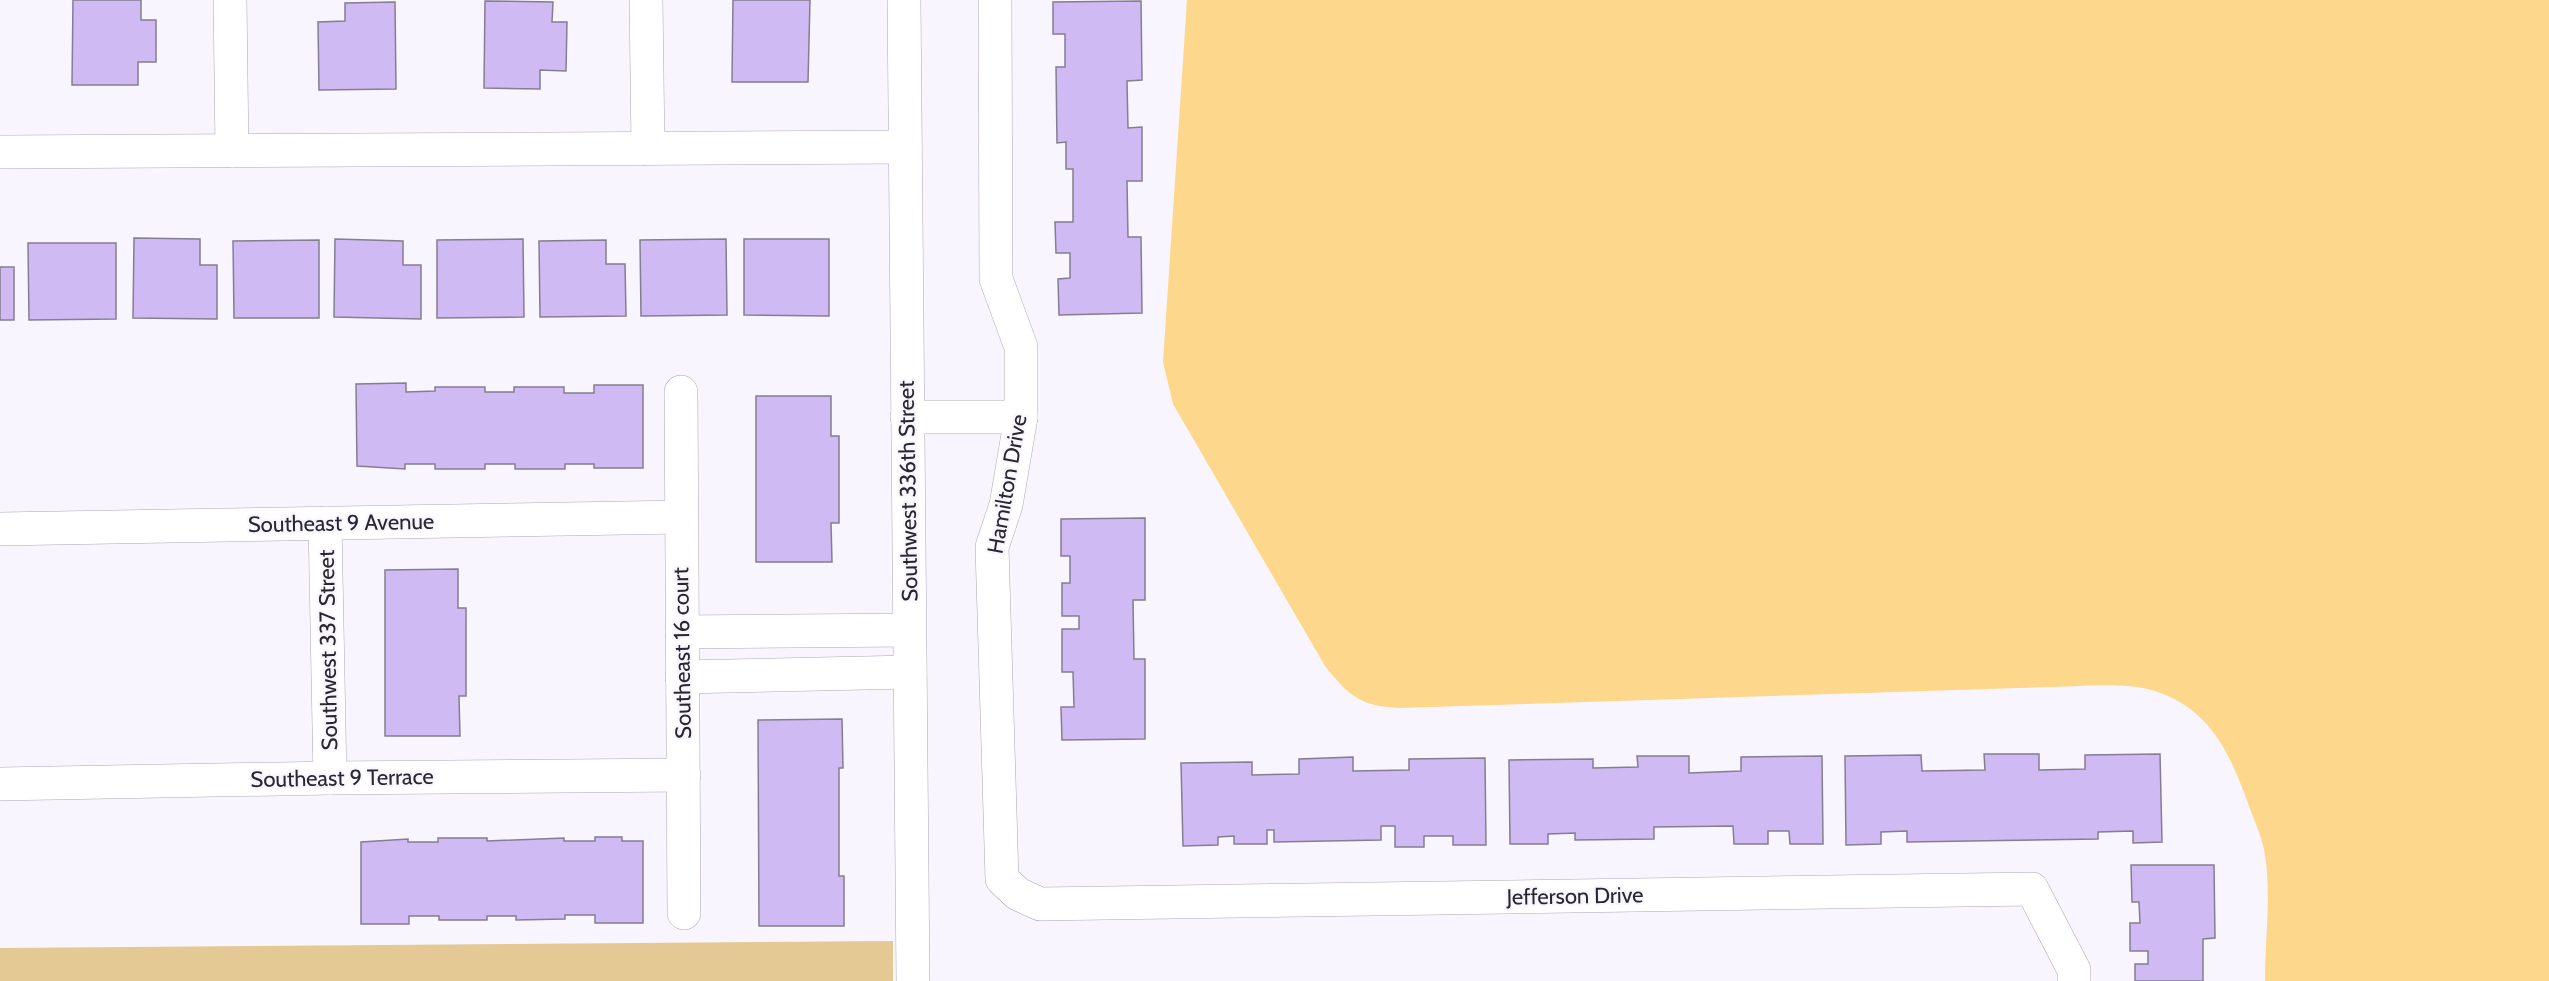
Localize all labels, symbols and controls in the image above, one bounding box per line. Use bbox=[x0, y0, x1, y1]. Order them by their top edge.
street label: Southwest 336th Street bbox=[893, 380, 923, 602]
street label: Hamilton Drive bbox=[981, 412, 1033, 556]
street label: Southeast 9 Avenue bbox=[248, 508, 434, 538]
street label: Southwest 337 Street bbox=[313, 549, 343, 751]
street label: Southeast 16 court bbox=[667, 566, 697, 739]
street label: Southeast 9 Terrace bbox=[250, 763, 434, 793]
street label: Jefferson Drive bbox=[1505, 881, 1644, 911]

